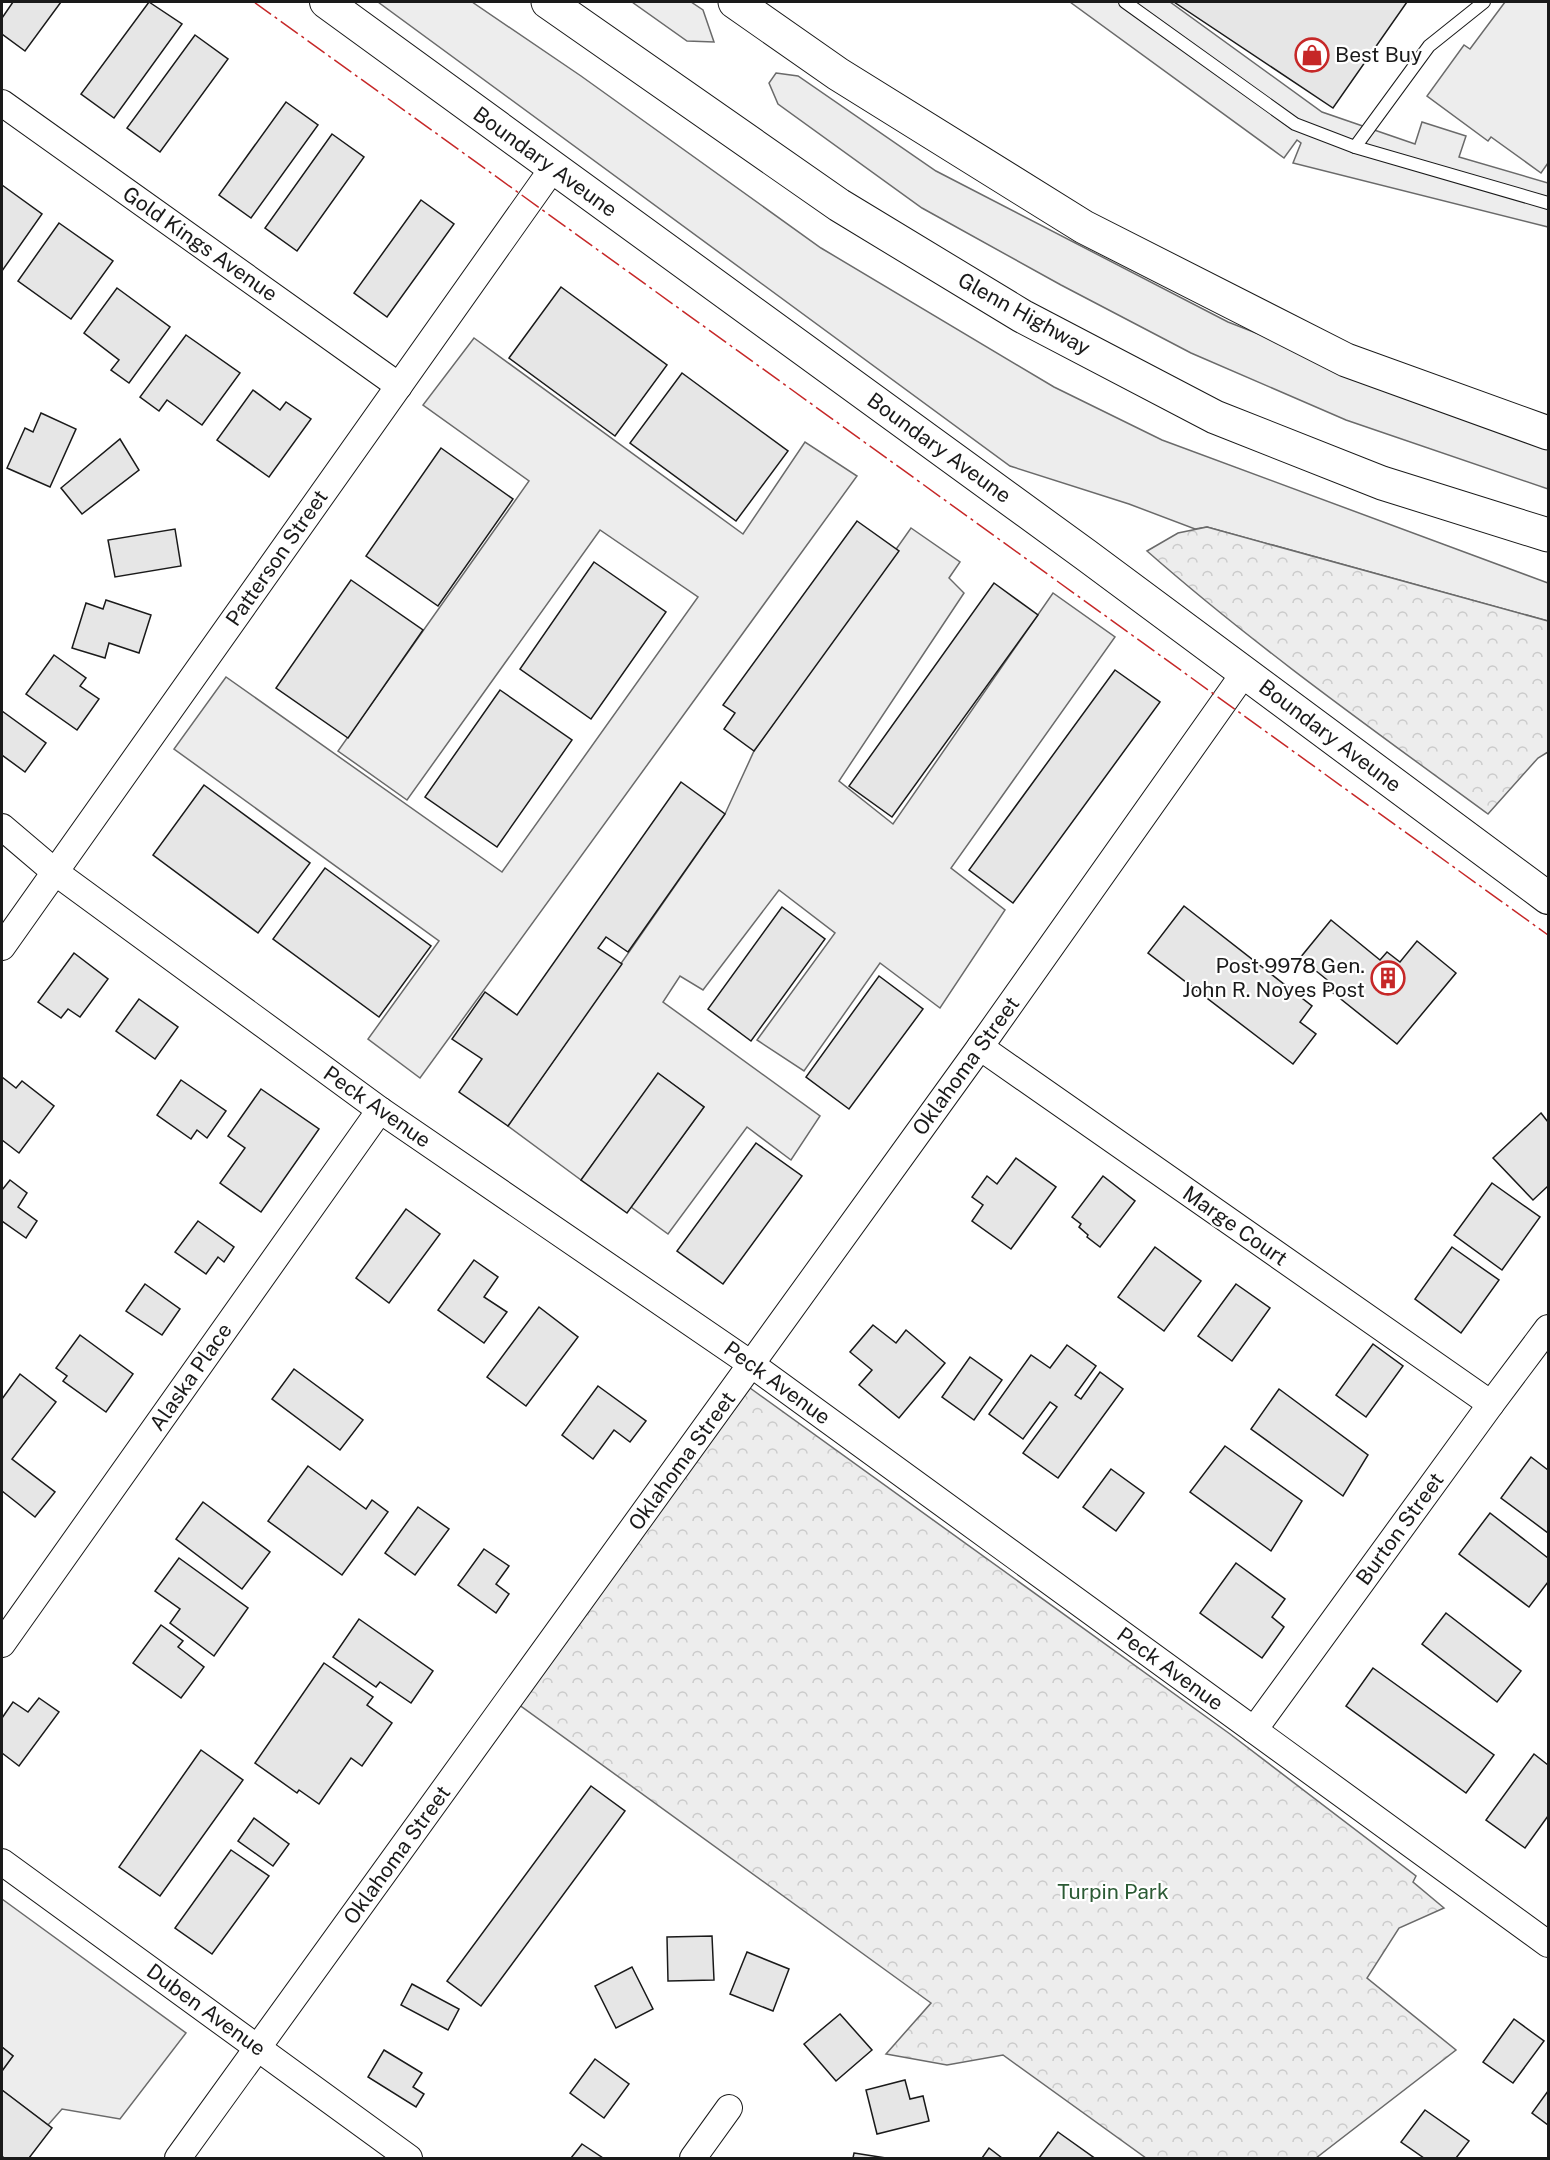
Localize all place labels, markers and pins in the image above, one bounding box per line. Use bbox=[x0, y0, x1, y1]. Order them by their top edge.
shop icon: Best Buy bbox=[1294, 37, 1330, 73]
place label: Best Buy bbox=[1335, 42, 1422, 67]
place label: Post 9978 Gen. John R. Noyes Post bbox=[1182, 953, 1365, 1002]
building icon: Post 9978 Gen. John R. Noyes Post bbox=[1370, 960, 1406, 996]

